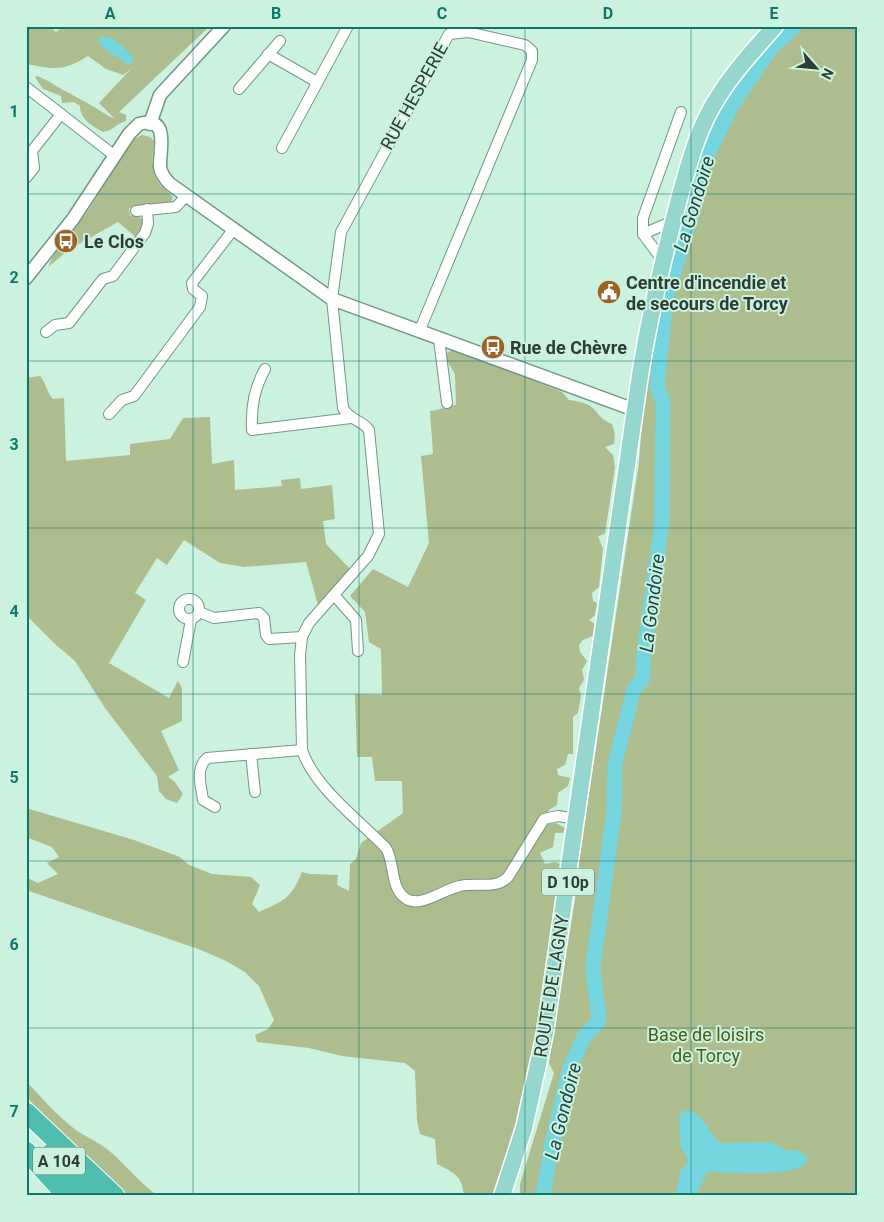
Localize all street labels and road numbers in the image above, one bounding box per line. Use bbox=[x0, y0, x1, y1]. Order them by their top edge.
street label: RUE HESPERIE bbox=[376, 39, 452, 153]
road number: D 10p bbox=[542, 869, 594, 896]
street label: ROUTE DE LAGNY bbox=[529, 913, 573, 1059]
road number: A 104 bbox=[33, 1148, 85, 1174]

